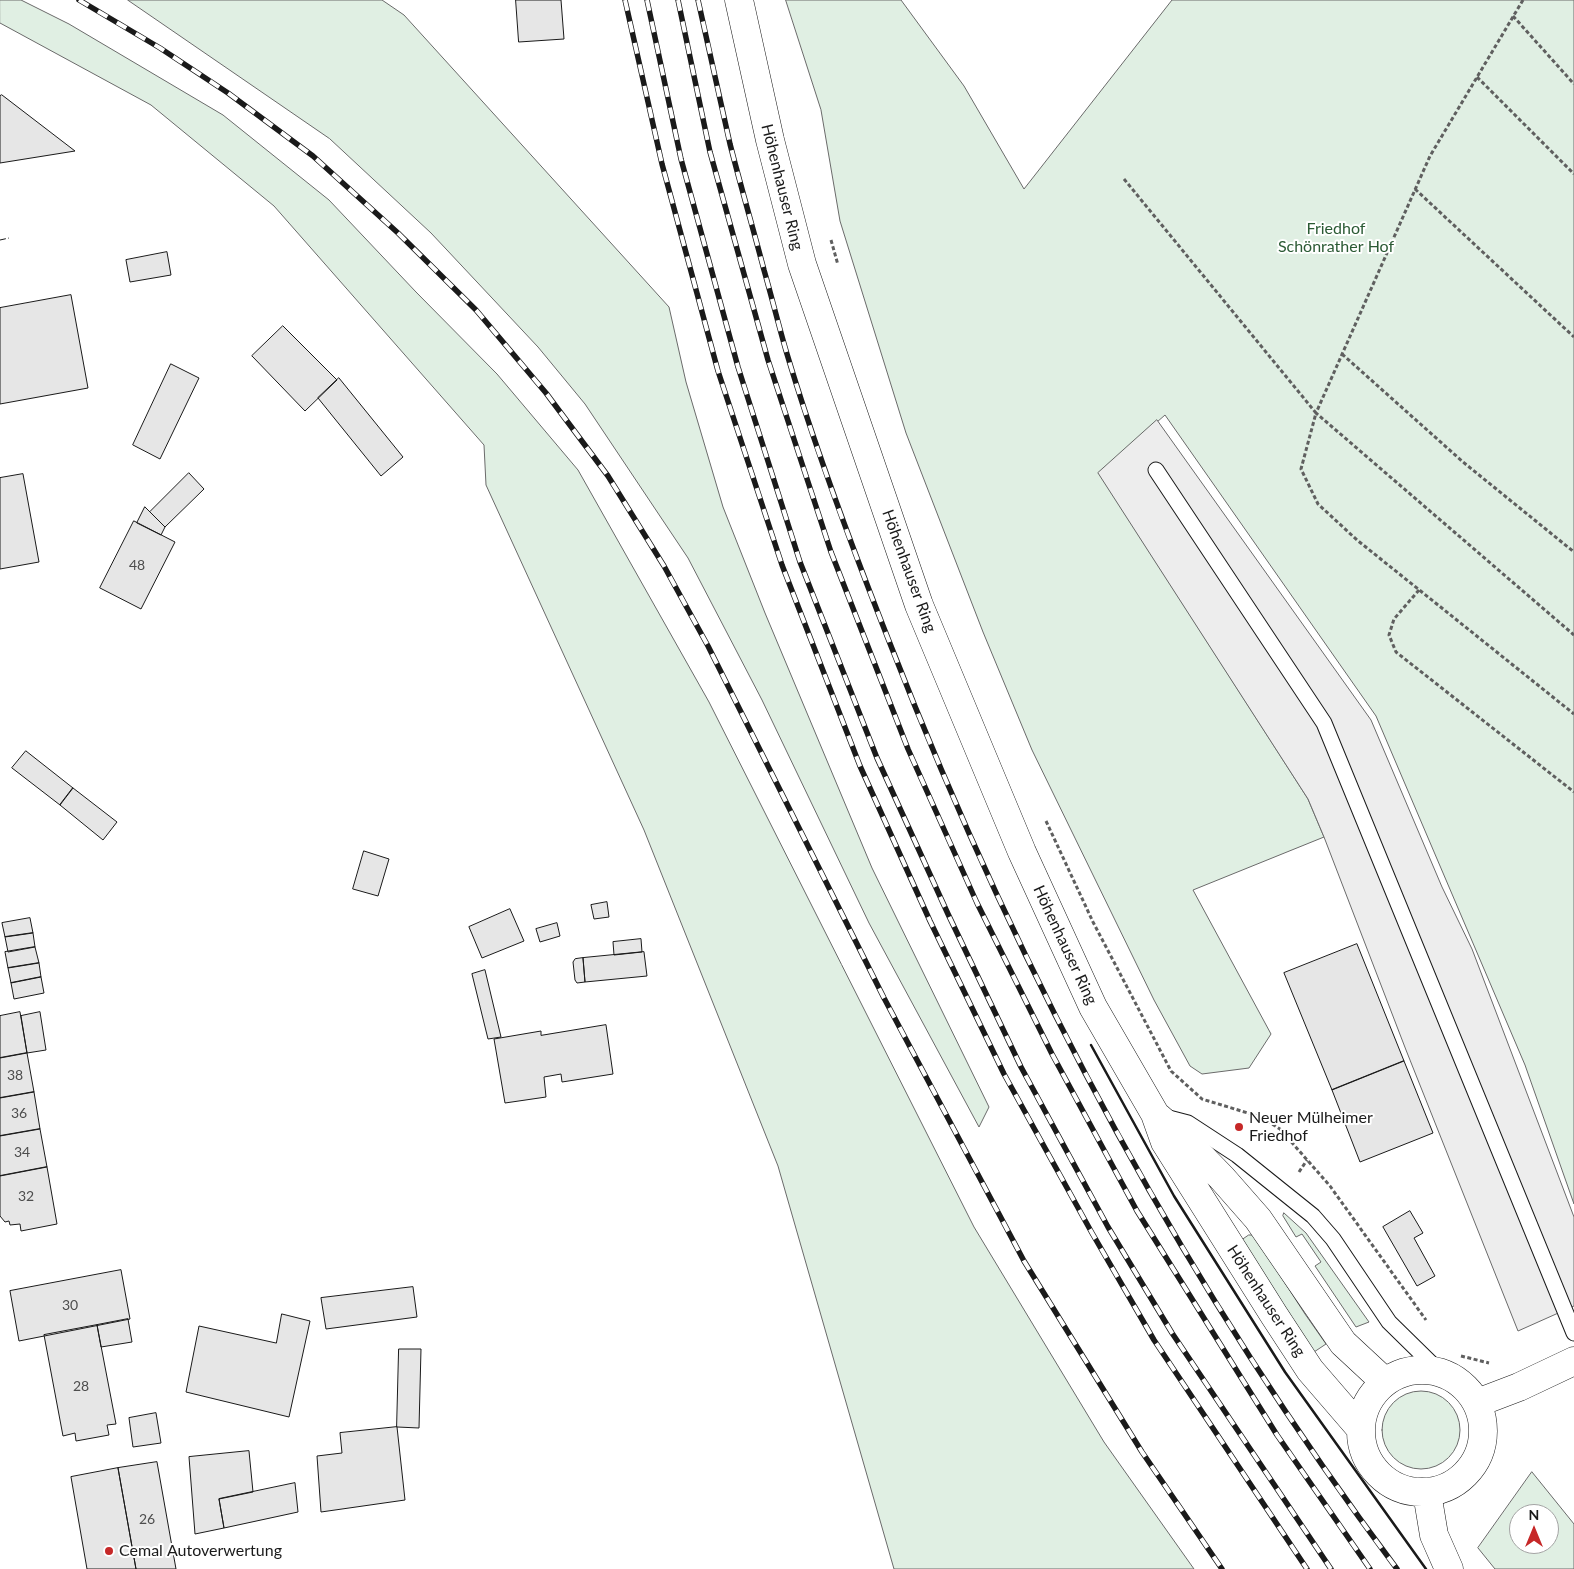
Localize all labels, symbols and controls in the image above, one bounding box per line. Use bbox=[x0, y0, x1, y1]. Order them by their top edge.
street label: Höhenhauser Ring bbox=[757, 122, 807, 252]
park label: Friedhof Schönrather Hof bbox=[1278, 219, 1394, 257]
street label: Höhenhauser Ring bbox=[878, 507, 940, 635]
house number: 48 bbox=[129, 557, 145, 573]
street label: Höhenhauser Ring bbox=[1029, 882, 1101, 1008]
house number: 38 bbox=[7, 1067, 23, 1083]
house number: 36 bbox=[11, 1105, 27, 1121]
place label: Neuer Mülheimer Friedhof bbox=[1249, 1108, 1373, 1146]
marker: Neuer Mülheimer Friedhof bbox=[1233, 1121, 1245, 1133]
house number: 34 bbox=[14, 1144, 30, 1160]
house number: 32 bbox=[18, 1188, 34, 1204]
street label: Höhenhauser Ring bbox=[1223, 1241, 1309, 1361]
house number: 30 bbox=[62, 1297, 78, 1313]
house number: 28 bbox=[73, 1378, 89, 1394]
north arrow bbox=[1509, 1504, 1559, 1554]
text: N bbox=[1529, 1506, 1539, 1523]
house number: 26 bbox=[139, 1511, 155, 1527]
place label: Cemal Autoverwertung bbox=[119, 1541, 282, 1561]
marker: Cemal Autoverwertung bbox=[103, 1545, 115, 1557]

